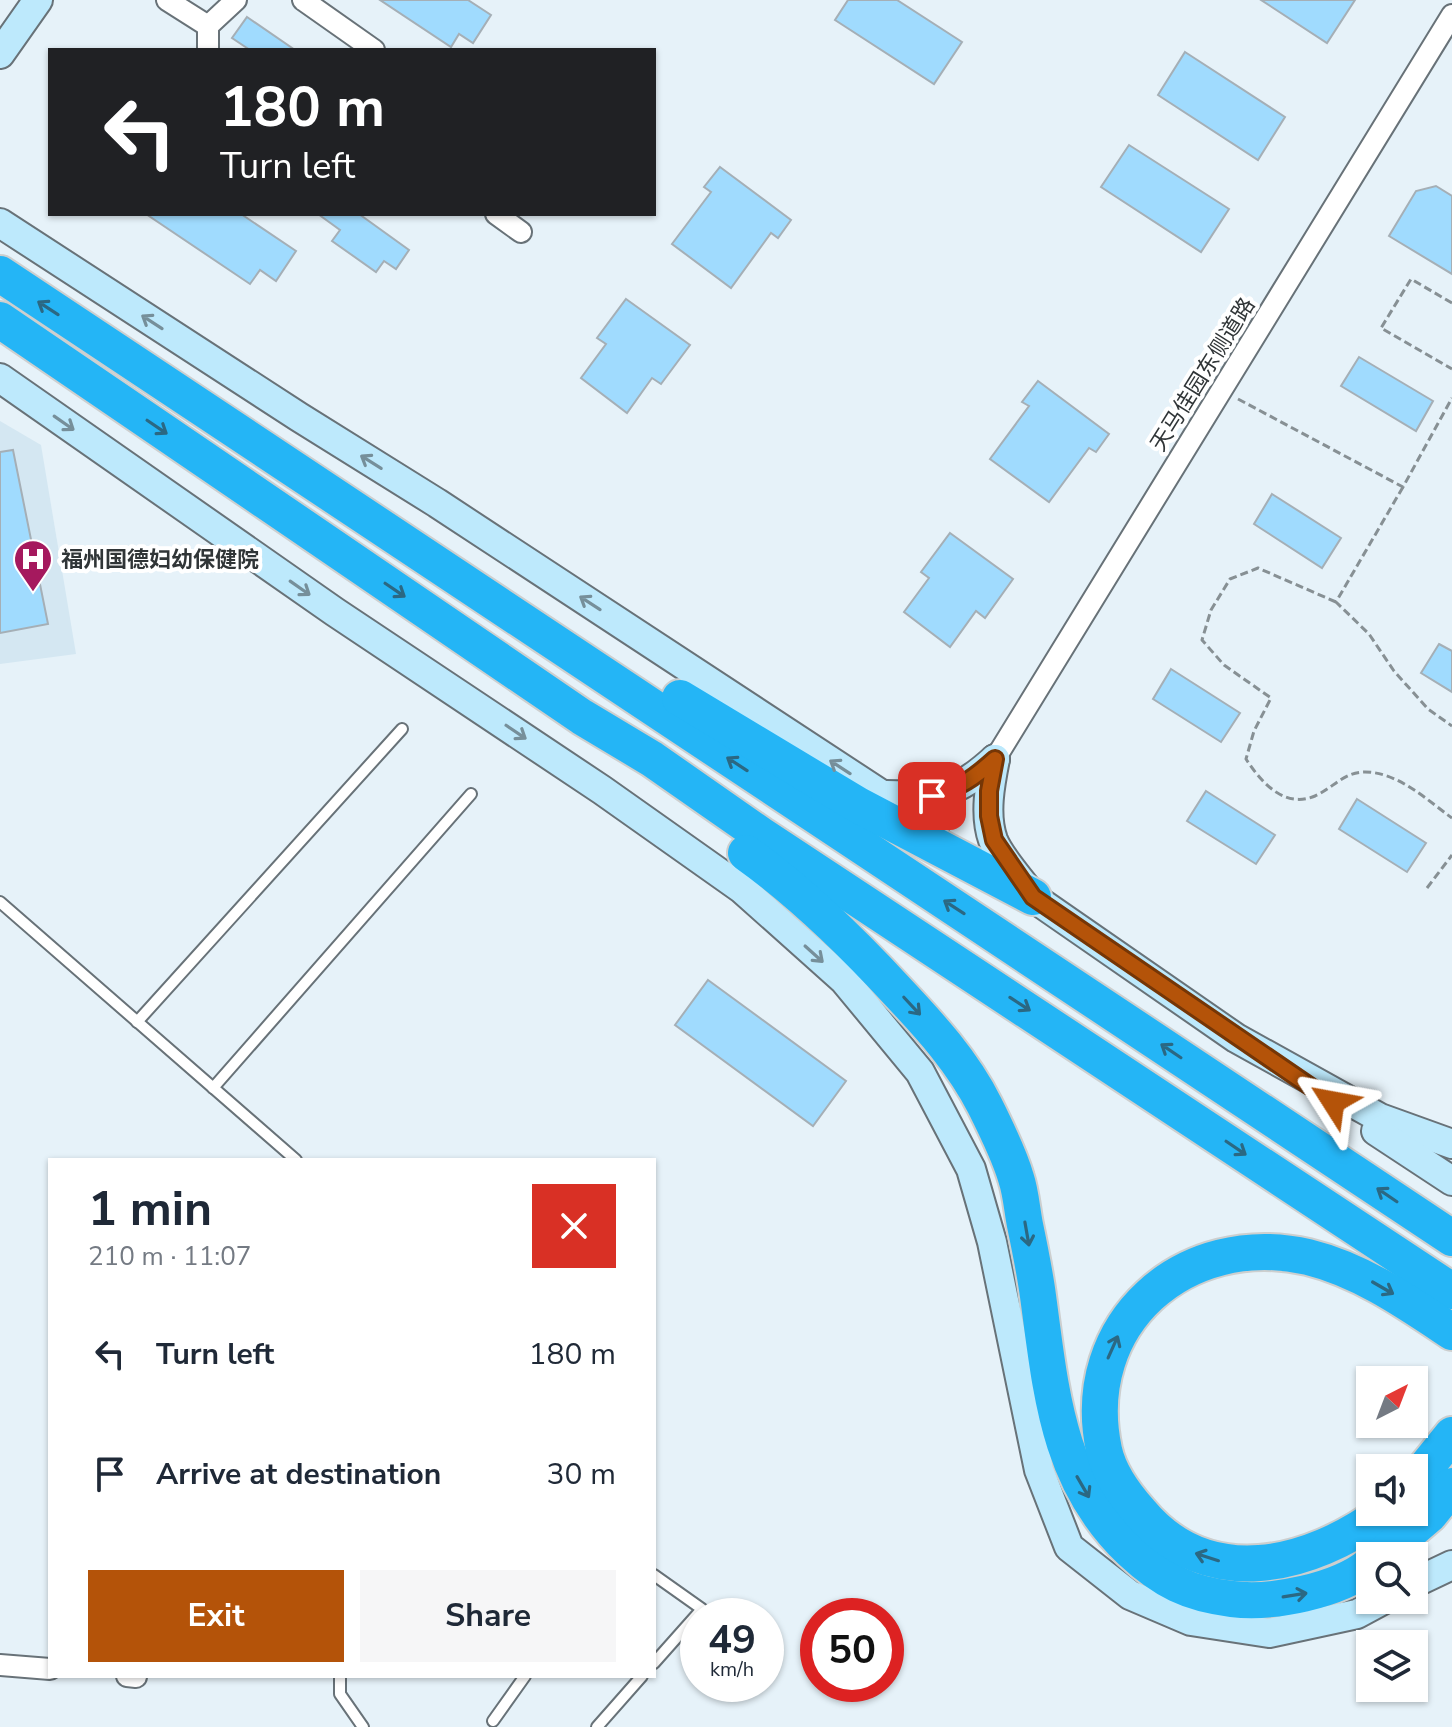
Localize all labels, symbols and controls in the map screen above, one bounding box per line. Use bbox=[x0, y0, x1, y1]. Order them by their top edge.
text: 180 m bbox=[220, 69, 385, 146]
icon: left bbox=[88, 80, 192, 184]
text: Turn left bbox=[220, 142, 355, 191]
street label: 天马佳园东侧道路 bbox=[1143, 292, 1262, 457]
one-way arrow bbox=[38, 299, 60, 316]
one-way arrow bbox=[141, 314, 164, 330]
one-way arrow bbox=[52, 415, 74, 431]
one-way arrow bbox=[145, 420, 168, 436]
one-way arrow bbox=[360, 454, 383, 470]
hospital icon: 福州国德妇幼保健院 bbox=[12, 538, 54, 593]
place label: 福州国德妇幼保健院 bbox=[61, 545, 259, 575]
one-way arrow bbox=[289, 579, 310, 596]
one-way arrow bbox=[383, 582, 405, 598]
one-way arrow bbox=[579, 595, 601, 612]
one-way arrow bbox=[504, 725, 527, 741]
one-way arrow bbox=[726, 756, 749, 772]
one-way arrow bbox=[829, 758, 851, 775]
pin bbox=[898, 762, 966, 830]
icon: arrive bbox=[910, 774, 954, 818]
one-way arrow bbox=[943, 899, 966, 915]
one-way arrow bbox=[804, 944, 824, 962]
one-way arrow bbox=[902, 996, 920, 1016]
one-way arrow bbox=[1008, 996, 1031, 1012]
one-way arrow bbox=[1160, 1043, 1182, 1059]
position arrow bbox=[1291, 1060, 1375, 1144]
one-way arrow bbox=[1225, 1139, 1247, 1156]
text: 1 min bbox=[88, 1176, 212, 1242]
button: close bbox=[532, 1184, 616, 1268]
one-way arrow bbox=[1376, 1187, 1399, 1203]
one-way arrow bbox=[1020, 1221, 1035, 1247]
text: 210 m · 11:07 bbox=[88, 1239, 251, 1274]
one-way arrow bbox=[1371, 1280, 1394, 1296]
icon: left bbox=[88, 1332, 132, 1376]
text: Turn left bbox=[156, 1334, 274, 1375]
text: 180 m bbox=[529, 1334, 616, 1375]
one-way arrow bbox=[1107, 1335, 1122, 1360]
north arrow bbox=[1356, 1366, 1428, 1438]
map controls bbox=[1356, 1366, 1428, 1702]
icon: arrive bbox=[88, 1452, 132, 1496]
text: Arrive at destination bbox=[156, 1454, 441, 1495]
text: 30 m bbox=[547, 1454, 616, 1495]
button: sound bbox=[1356, 1454, 1428, 1526]
one-way arrow bbox=[1075, 1475, 1091, 1498]
button: search bbox=[1356, 1542, 1428, 1614]
one-way arrow bbox=[1195, 1548, 1220, 1563]
button: Exit bbox=[88, 1570, 344, 1662]
button: Share bbox=[360, 1570, 616, 1662]
one-way arrow bbox=[1282, 1587, 1308, 1602]
speed limit sign: 50 bbox=[800, 1598, 904, 1702]
text: 49 bbox=[708, 1613, 756, 1667]
button: layers bbox=[1356, 1630, 1428, 1702]
text: km/h bbox=[710, 1656, 754, 1683]

